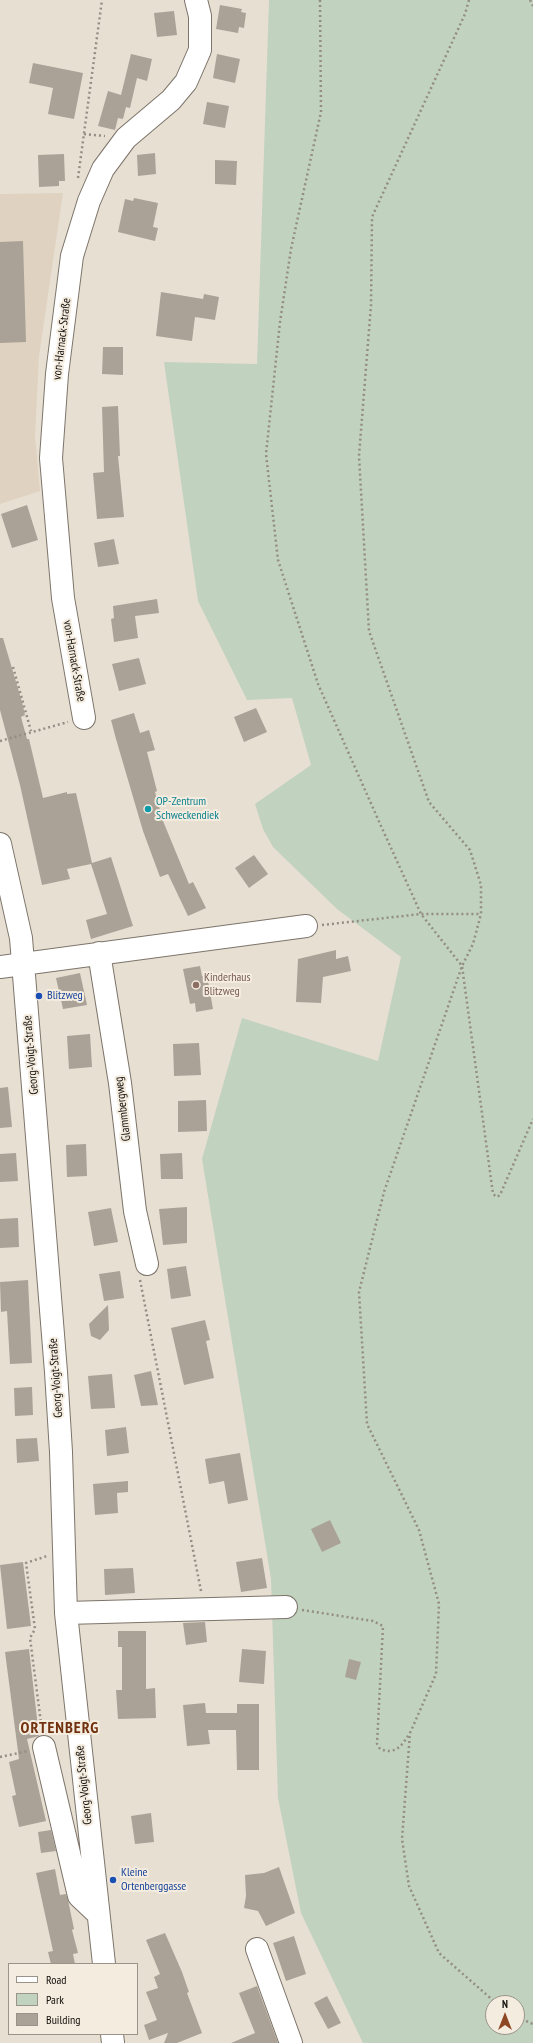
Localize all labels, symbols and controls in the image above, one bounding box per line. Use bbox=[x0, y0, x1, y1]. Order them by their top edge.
street label: von-Harnack-Straße bbox=[50, 297, 74, 381]
street label: von-Harnack-Straße bbox=[60, 619, 88, 703]
place label: OP-Zentrum Schweckendiek bbox=[156, 795, 219, 823]
marker: OP-Zentrum Schweckendiek bbox=[143, 804, 153, 814]
place label: Kinderhaus Blitzweg bbox=[204, 971, 251, 999]
marker: Kinderhaus Blitzweg bbox=[191, 980, 201, 990]
place label: Blitzweg bbox=[47, 989, 83, 1003]
marker: Blitzweg bbox=[34, 991, 44, 1001]
street label: Georg-Voigt-Straße bbox=[20, 1015, 42, 1095]
street label: Glammbergweg bbox=[112, 1076, 134, 1142]
street label: Georg-Voigt-Straße bbox=[46, 1338, 66, 1418]
district label: ORTENBERG bbox=[21, 1718, 99, 1738]
street label: Georg-Voigt-Straße bbox=[73, 1745, 95, 1825]
place label: Kleine Ortenberggasse bbox=[121, 1866, 186, 1894]
marker: Kleine Ortenberggasse bbox=[108, 1875, 118, 1885]
legend bbox=[8, 1963, 138, 2035]
text: Road bbox=[46, 1972, 66, 1987]
text: Park bbox=[46, 1992, 64, 2007]
north arrow bbox=[485, 1995, 525, 2035]
text: N bbox=[502, 1997, 508, 2011]
text: Building bbox=[46, 2012, 81, 2027]

